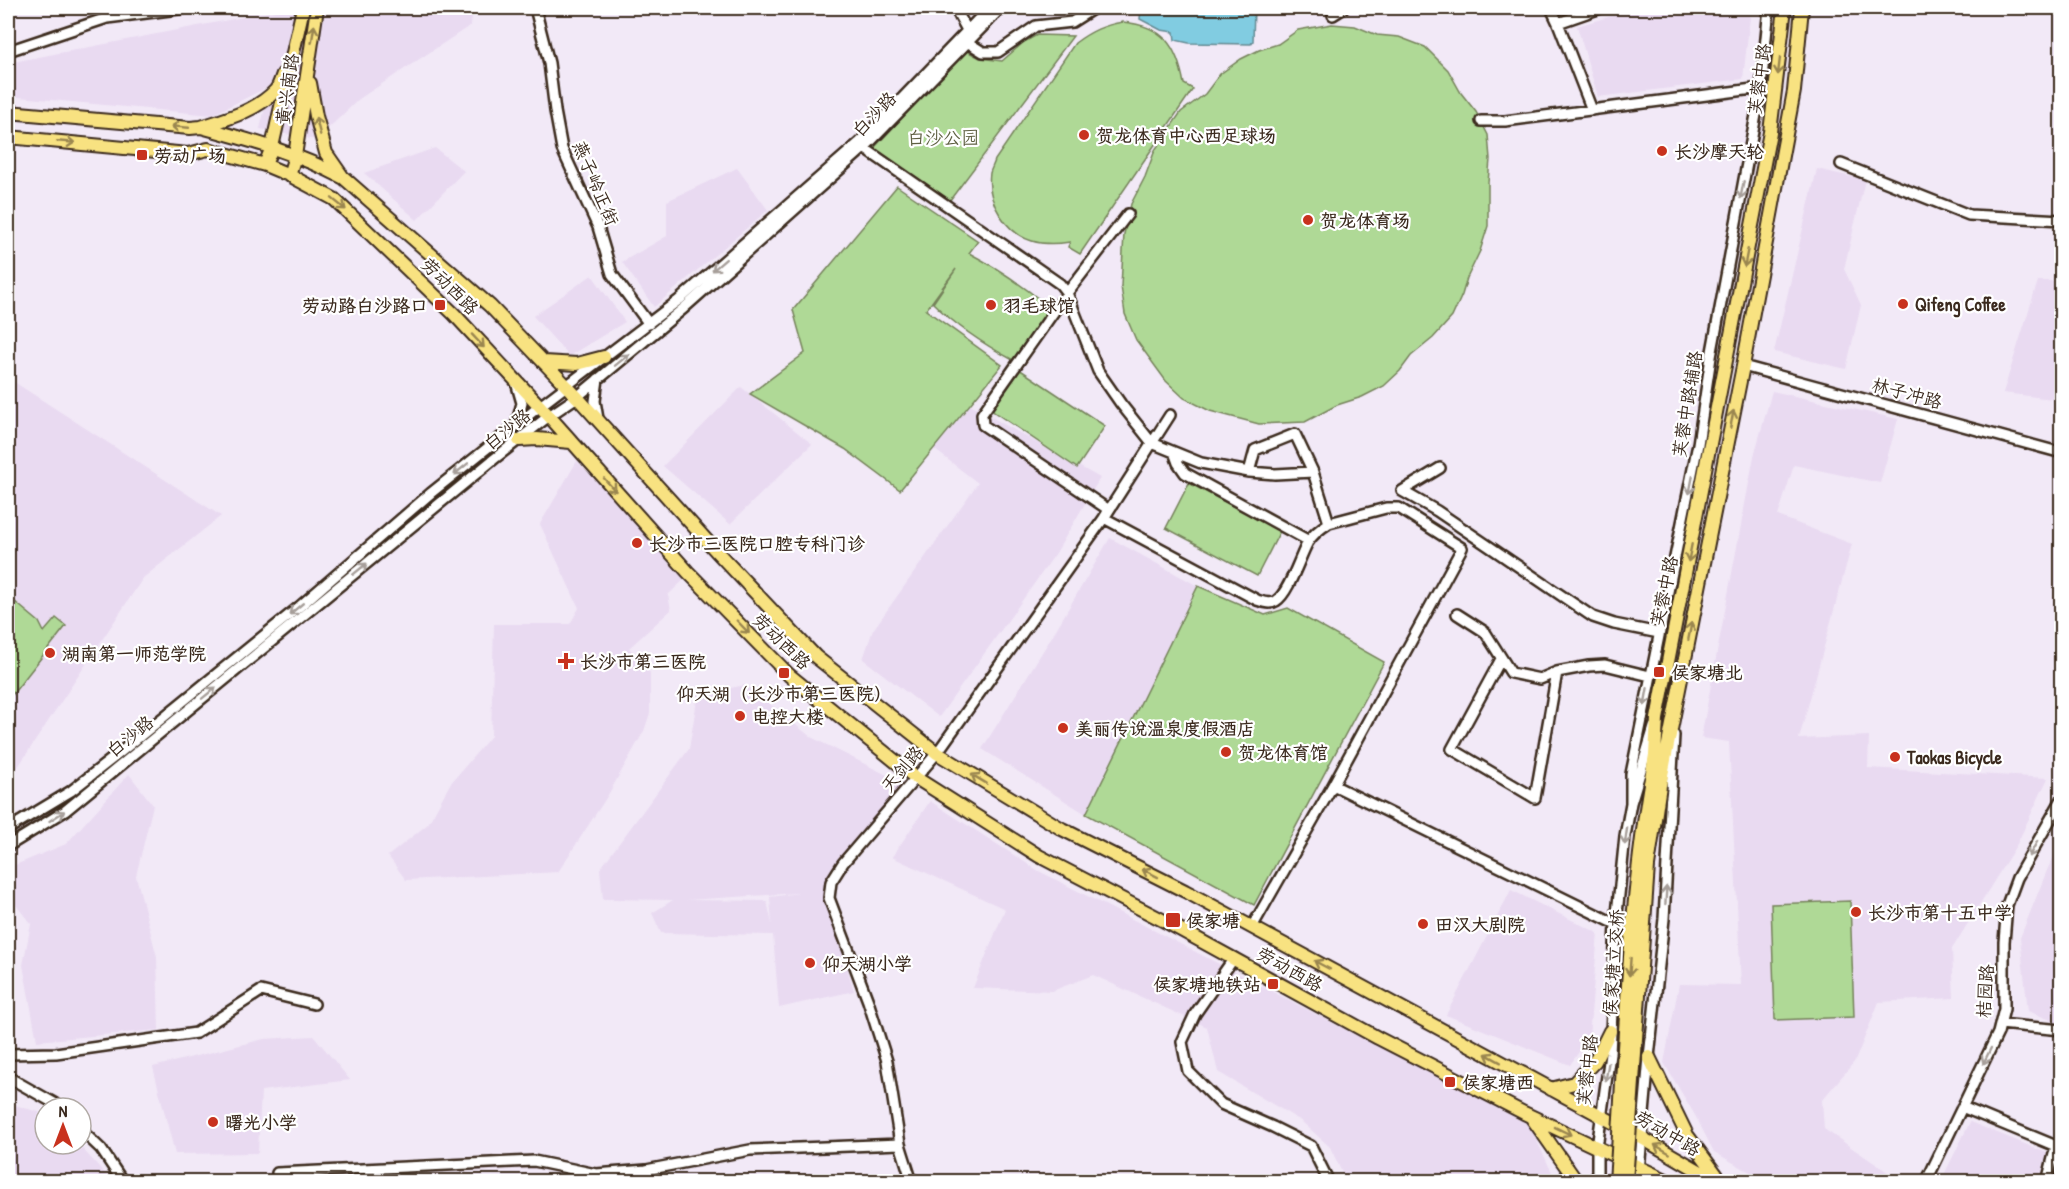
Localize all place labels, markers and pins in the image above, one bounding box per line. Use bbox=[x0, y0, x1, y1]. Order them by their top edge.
place label: 贺龙体育中心西足球场 bbox=[1096, 123, 1276, 148]
marker: 贺龙体育中心西足球场 bbox=[1077, 128, 1091, 142]
place label: 长沙摩天轮 bbox=[1674, 139, 1764, 164]
place label: 劳动广场 bbox=[154, 143, 226, 168]
marker: 长沙摩天轮 bbox=[1655, 144, 1669, 158]
marker: 劳动广场 bbox=[135, 148, 149, 162]
place label: 贺龙体育场 bbox=[1320, 208, 1410, 233]
marker: 贺龙体育场 bbox=[1301, 213, 1315, 227]
place label: Qifeng Coffee bbox=[1915, 292, 2006, 318]
place label: 劳动路白沙路口 bbox=[302, 293, 428, 318]
place label: 羽毛球馆 bbox=[1003, 293, 1075, 318]
marker: Qifeng Coffee bbox=[1896, 297, 1910, 311]
marker: 劳动路白沙路口 bbox=[433, 298, 447, 312]
marker: 羽毛球馆 bbox=[984, 298, 998, 312]
place label: 长沙市三医院口腔专科门诊 bbox=[649, 531, 865, 556]
marker: 长沙市三医院口腔专科门诊 bbox=[630, 536, 644, 550]
place label: 湖南第一师范学院 bbox=[62, 641, 206, 666]
marker: 湖南第一师范学院 bbox=[43, 646, 57, 660]
place label: 长沙市第三医院 bbox=[580, 649, 706, 674]
marker: 长沙市第三医院 bbox=[557, 652, 575, 670]
place label: 侯家塘北 bbox=[1671, 660, 1743, 685]
marker: 侯家塘北 bbox=[1652, 665, 1666, 679]
marker: 仰天湖（长沙市第三医院） bbox=[777, 666, 791, 680]
place label: 仰天湖（长沙市第三医院） bbox=[676, 681, 892, 706]
place label: 电控大楼 bbox=[752, 704, 824, 729]
marker: 电控大楼 bbox=[733, 709, 747, 723]
place label: 美丽传说温泉度假酒店 bbox=[1075, 716, 1255, 741]
marker: 美丽传说温泉度假酒店 bbox=[1056, 721, 1070, 735]
place label: 贺龙体育馆 bbox=[1238, 740, 1328, 765]
marker: 贺龙体育馆 bbox=[1219, 745, 1233, 759]
place label: Taokas Bicycle bbox=[1906, 745, 2003, 771]
marker: Taokas Bicycle bbox=[1888, 750, 1902, 764]
place label: 长沙市第十五中学 bbox=[1868, 900, 2012, 925]
marker: 长沙市第十五中学 bbox=[1849, 905, 1863, 919]
place label: 侯家塘 bbox=[1186, 908, 1240, 933]
marker: 侯家塘 bbox=[1164, 911, 1182, 929]
place label: 田汉大剧院 bbox=[1435, 912, 1525, 937]
marker: 田汉大剧院 bbox=[1416, 917, 1430, 931]
place label: 仰天湖小学 bbox=[822, 951, 912, 976]
marker: 仰天湖小学 bbox=[803, 956, 817, 970]
place label: 侯家塘地铁站 bbox=[1153, 972, 1261, 997]
marker: 侯家塘地铁站 bbox=[1266, 977, 1280, 991]
place label: 侯家塘西 bbox=[1462, 1070, 1534, 1095]
marker: 侯家塘西 bbox=[1443, 1075, 1457, 1089]
place label: 曙光小学 bbox=[225, 1110, 297, 1135]
marker: 曙光小学 bbox=[206, 1115, 220, 1129]

